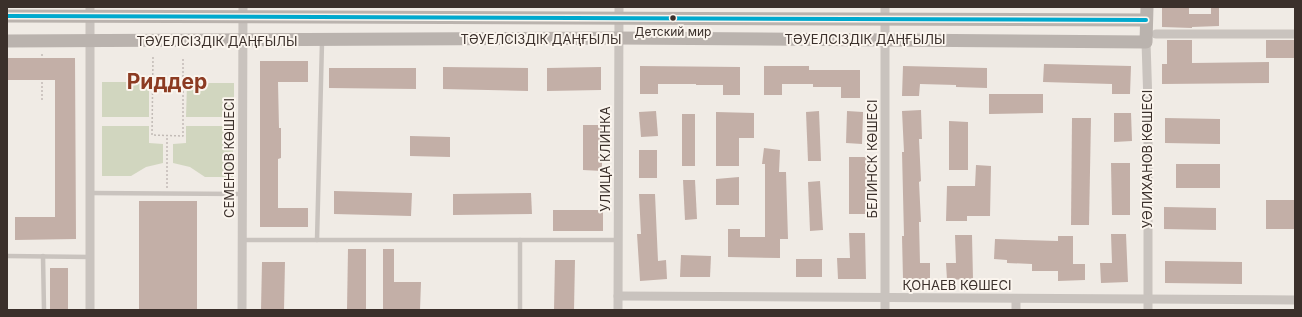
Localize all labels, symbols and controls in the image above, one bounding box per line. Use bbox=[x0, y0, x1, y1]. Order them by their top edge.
marker: Детский мир bbox=[668, 13, 678, 23]
place label: Детский мир bbox=[635, 24, 711, 39]
street label: ТӘУЕЛСІЗДІК ДАҢҒЫЛЫ bbox=[460, 31, 622, 47]
street label: ТӘУЕЛСІЗДІК ДАҢҒЫЛЫ bbox=[784, 31, 946, 47]
street label: ТӘУЕЛСІЗДІК ДАҢҒЫЛЫ bbox=[136, 33, 298, 49]
district label: Риддер bbox=[127, 69, 207, 94]
street label: УӘЛИХАНОВ КӨШЕСІ bbox=[1139, 90, 1155, 228]
street label: СЕМЕНОВ КӨШЕСІ bbox=[221, 98, 237, 218]
street label: БЕЛИНСК КӨШЕСІ bbox=[864, 100, 880, 218]
street label: УЛИЦА КЛИНКА bbox=[597, 106, 613, 212]
street label: ҚОНАЕВ КӨШЕСІ bbox=[903, 277, 1011, 293]

